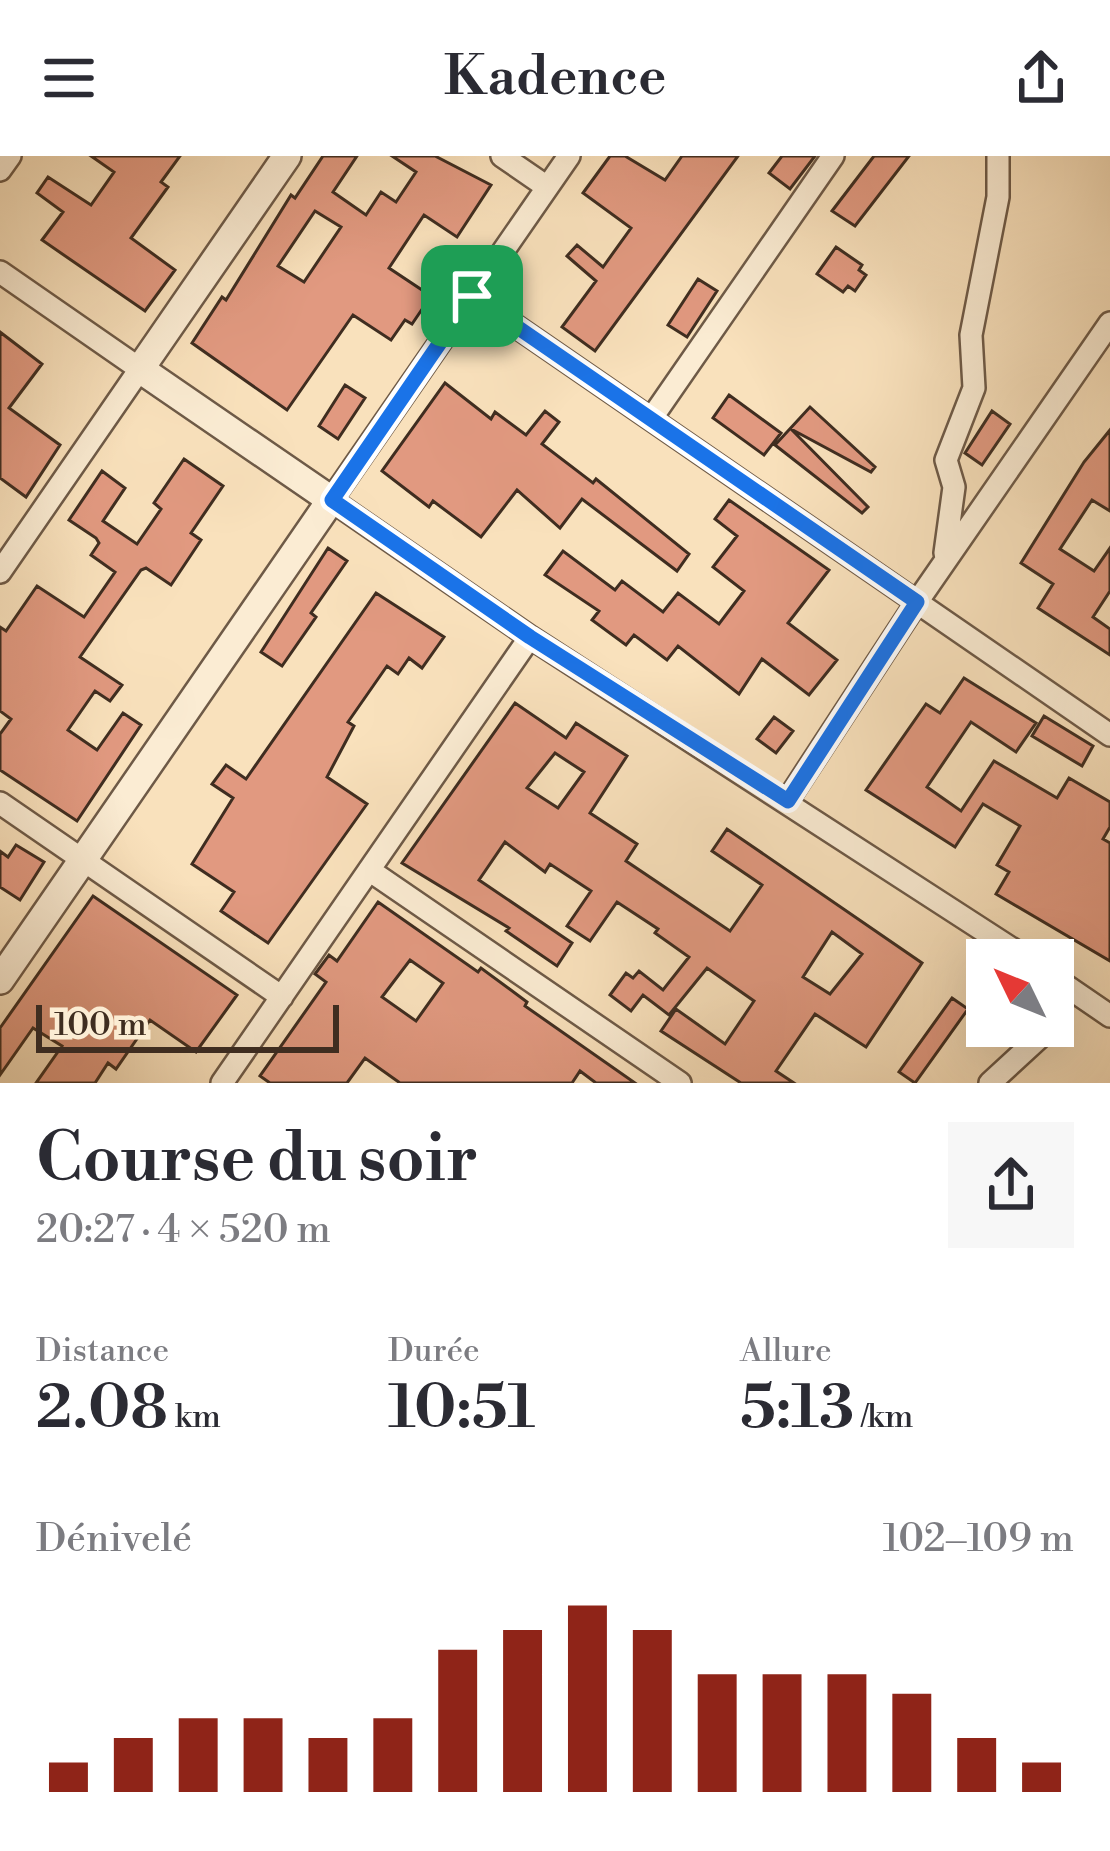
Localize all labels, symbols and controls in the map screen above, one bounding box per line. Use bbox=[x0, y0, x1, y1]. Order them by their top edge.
text: Kadence bbox=[444, 44, 666, 112]
icon: menu bbox=[36, 45, 102, 111]
icon: share bbox=[1008, 45, 1074, 111]
pin bbox=[421, 245, 523, 347]
icon: arrive bbox=[439, 263, 505, 329]
north arrow bbox=[966, 939, 1074, 1047]
map controls bbox=[966, 939, 1074, 1047]
scale bar bbox=[36, 999, 339, 1052]
text: 100 m bbox=[54, 1005, 147, 1046]
text: Course du soir bbox=[36, 1119, 478, 1202]
button: share bbox=[948, 1122, 1074, 1248]
text: 20:27 · 4 × 520 m bbox=[36, 1206, 331, 1255]
text: Distance bbox=[36, 1331, 169, 1372]
text: Durée bbox=[388, 1331, 480, 1372]
text: Allure bbox=[740, 1331, 832, 1372]
text: 2.08 bbox=[36, 1372, 168, 1447]
text: 10:51 bbox=[388, 1372, 535, 1447]
text: 5:13 bbox=[740, 1372, 854, 1447]
text: km bbox=[168, 1397, 221, 1438]
text: /km bbox=[854, 1397, 913, 1438]
text: Dénivelé bbox=[36, 1515, 192, 1564]
text: 102–109 m bbox=[883, 1515, 1074, 1564]

